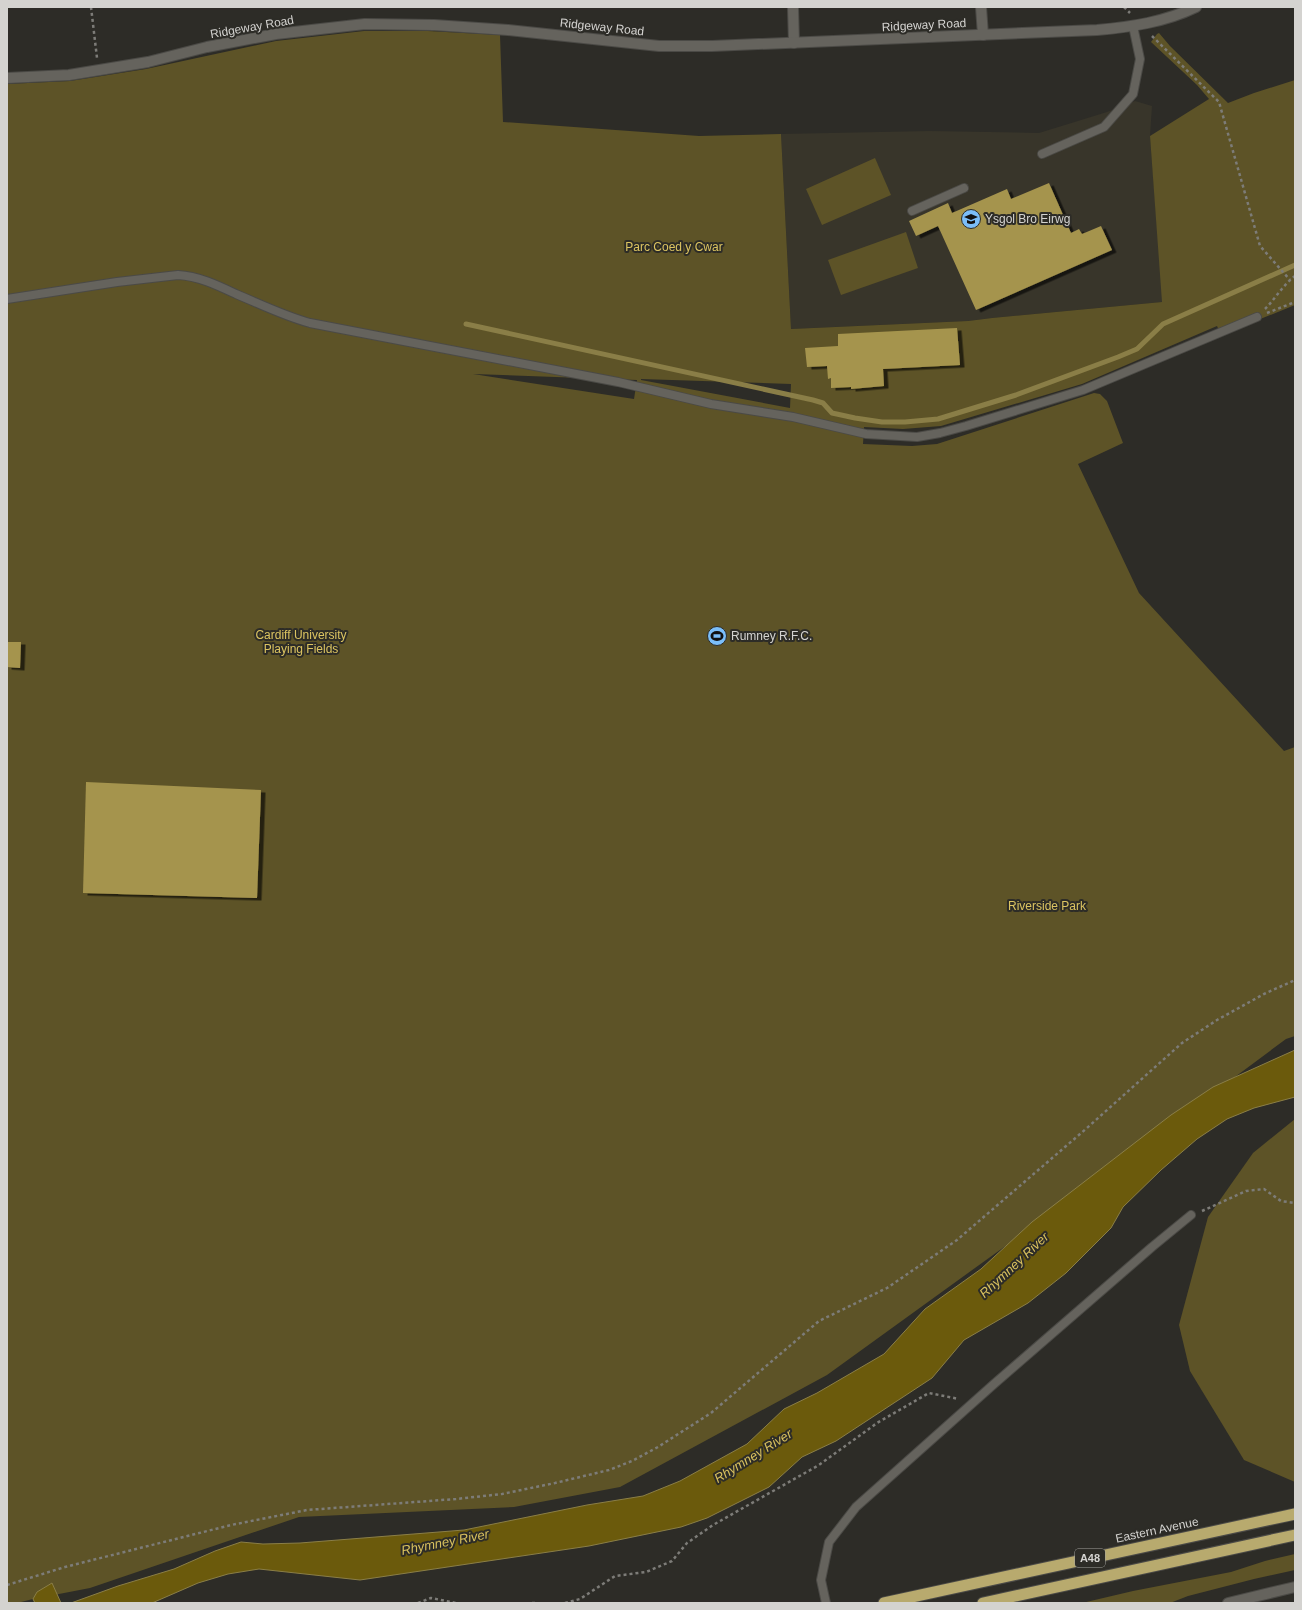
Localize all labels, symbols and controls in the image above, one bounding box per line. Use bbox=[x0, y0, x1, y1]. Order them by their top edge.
street label: Ridgeway Road bbox=[209, 13, 295, 41]
street label: Ridgeway Road bbox=[559, 16, 645, 38]
street label: Ridgeway Road bbox=[881, 16, 967, 34]
school or university icon: Ysgol Bro Eirwg bbox=[960, 208, 982, 230]
place label: Ysgol Bro Eirwg bbox=[985, 212, 1070, 226]
park label: Parc Coed y Cwar bbox=[625, 240, 723, 254]
sports icon: Rumney R.F.C. bbox=[706, 625, 728, 647]
park label: Cardiff University Playing Fields bbox=[255, 628, 347, 656]
place label: Rumney R.F.C. bbox=[731, 629, 812, 643]
park label: Riverside Park bbox=[1008, 899, 1087, 913]
water label: Rhymney River bbox=[976, 1229, 1052, 1301]
water label: Rhymney River bbox=[711, 1426, 795, 1486]
street label: Eastern Avenue bbox=[1114, 1514, 1200, 1546]
water label: Rhymney River bbox=[400, 1526, 491, 1558]
road number: A48 bbox=[1075, 1549, 1105, 1567]

